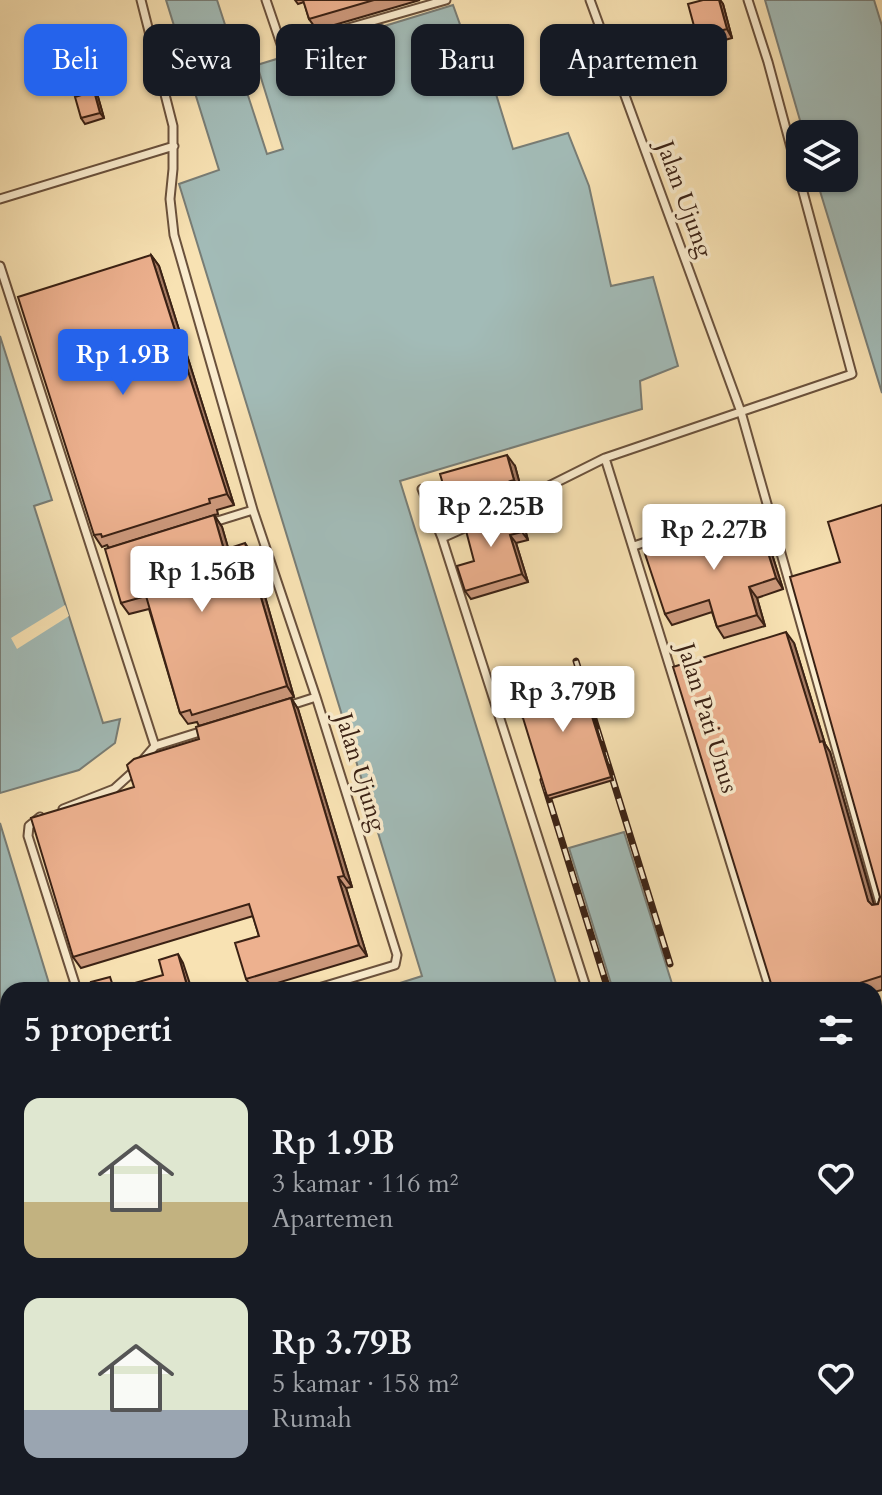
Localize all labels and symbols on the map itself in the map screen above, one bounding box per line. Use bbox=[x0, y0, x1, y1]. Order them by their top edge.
street label: Jalan Ujung bbox=[647, 134, 721, 262]
pin: Rp 1.9B bbox=[49, 329, 197, 397]
pin: Rp 2.25B bbox=[408, 481, 574, 549]
pin: Rp 2.27B bbox=[631, 504, 797, 572]
pin: Rp 1.56B bbox=[119, 546, 285, 614]
street label: Jalan Pati Unus bbox=[668, 636, 746, 797]
pin: Rp 3.79B bbox=[480, 666, 646, 734]
street label: Jalan Ujung bbox=[326, 706, 394, 836]

